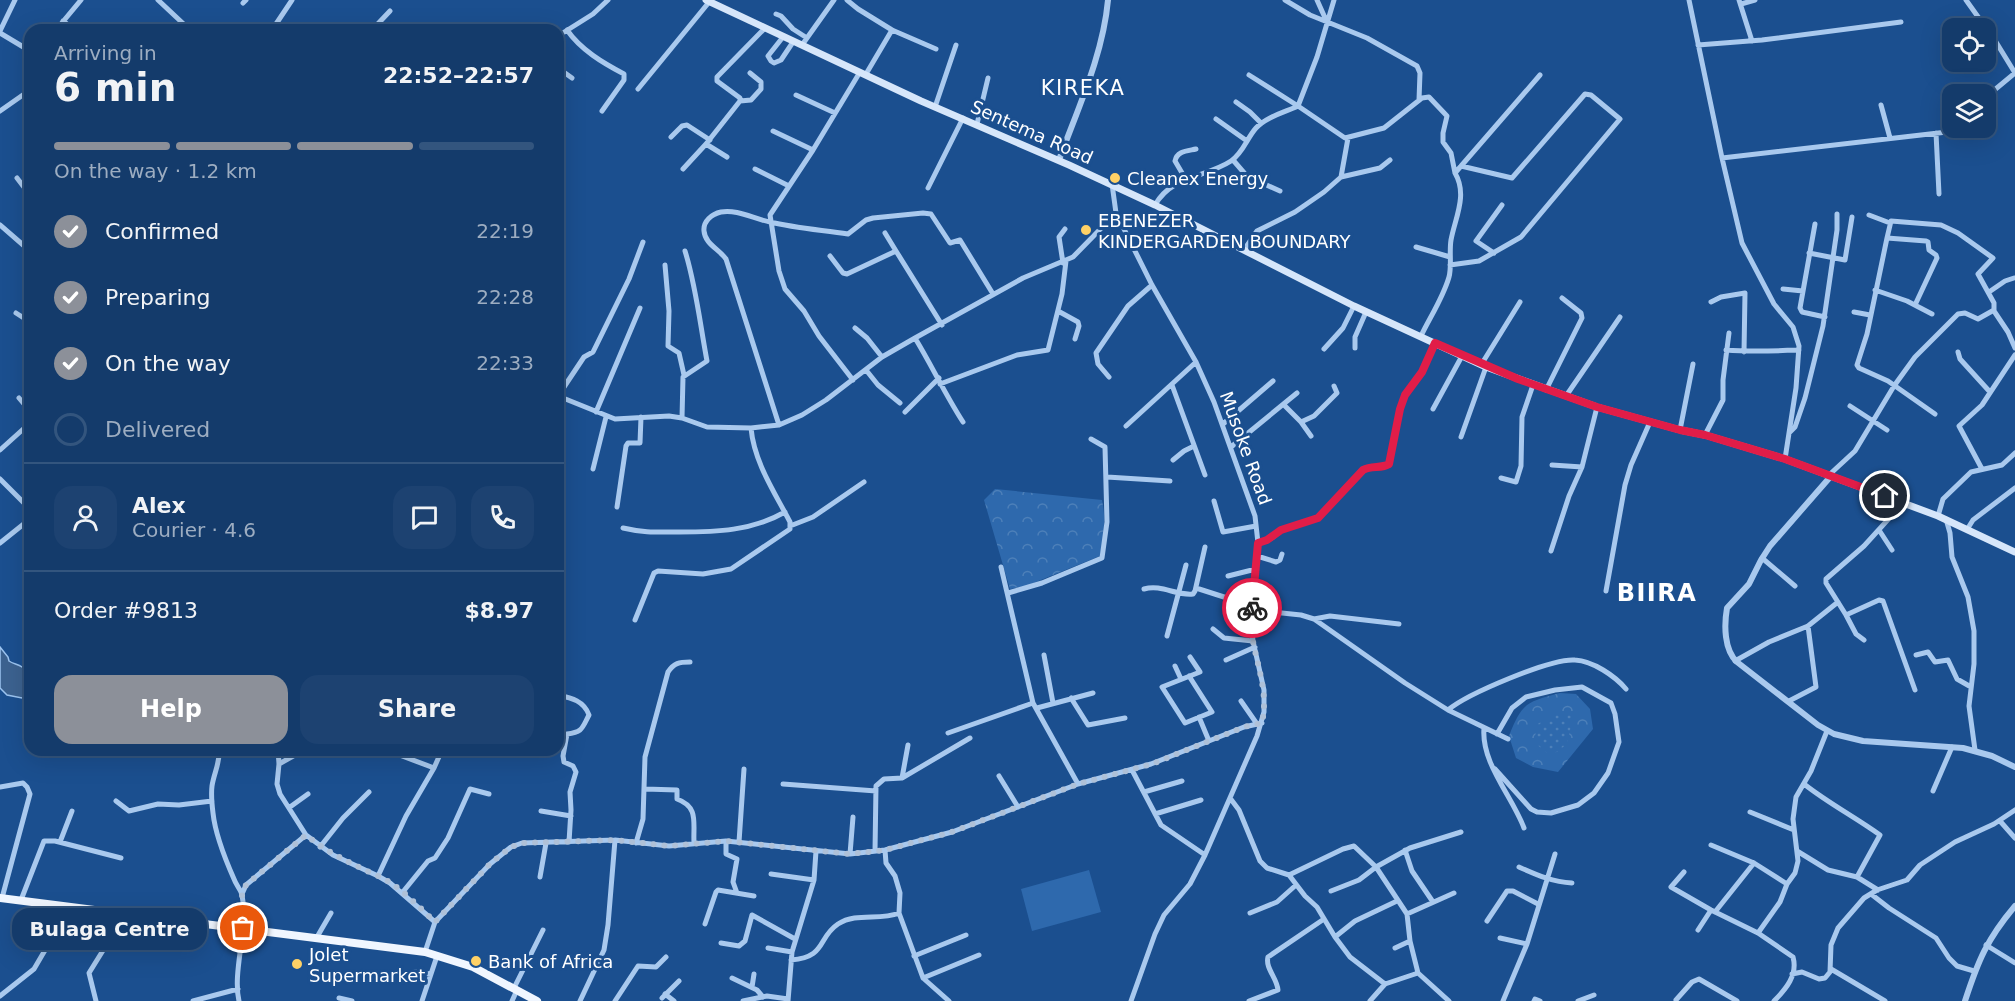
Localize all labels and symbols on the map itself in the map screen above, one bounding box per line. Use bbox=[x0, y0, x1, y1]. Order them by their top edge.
district label: KIREKA bbox=[1041, 76, 1125, 100]
street label: Sentema Road bbox=[968, 96, 1096, 168]
place label: Cleanex Energy bbox=[1127, 168, 1269, 189]
marker: Cleanex Energy bbox=[1108, 171, 1122, 185]
place label: EBENEZER KINDERGARDEN BOUNDARY bbox=[1098, 210, 1352, 252]
marker: EBENEZER KINDERGARDEN BOUNDARY bbox=[1079, 223, 1093, 237]
street label: Musoke Road bbox=[1216, 388, 1276, 508]
pin bbox=[1859, 470, 1910, 521]
courier bbox=[1222, 578, 1282, 638]
district label: BIIRA bbox=[1617, 579, 1697, 607]
pin bbox=[217, 902, 268, 953]
callout: Bulaga Centre bbox=[12, 907, 207, 949]
place label: Jolet Supermarket bbox=[308, 944, 425, 986]
place label: Bank of Africa bbox=[488, 951, 613, 972]
marker: Bank of Africa bbox=[469, 954, 483, 968]
marker: Jolet Supermarket bbox=[290, 957, 304, 971]

